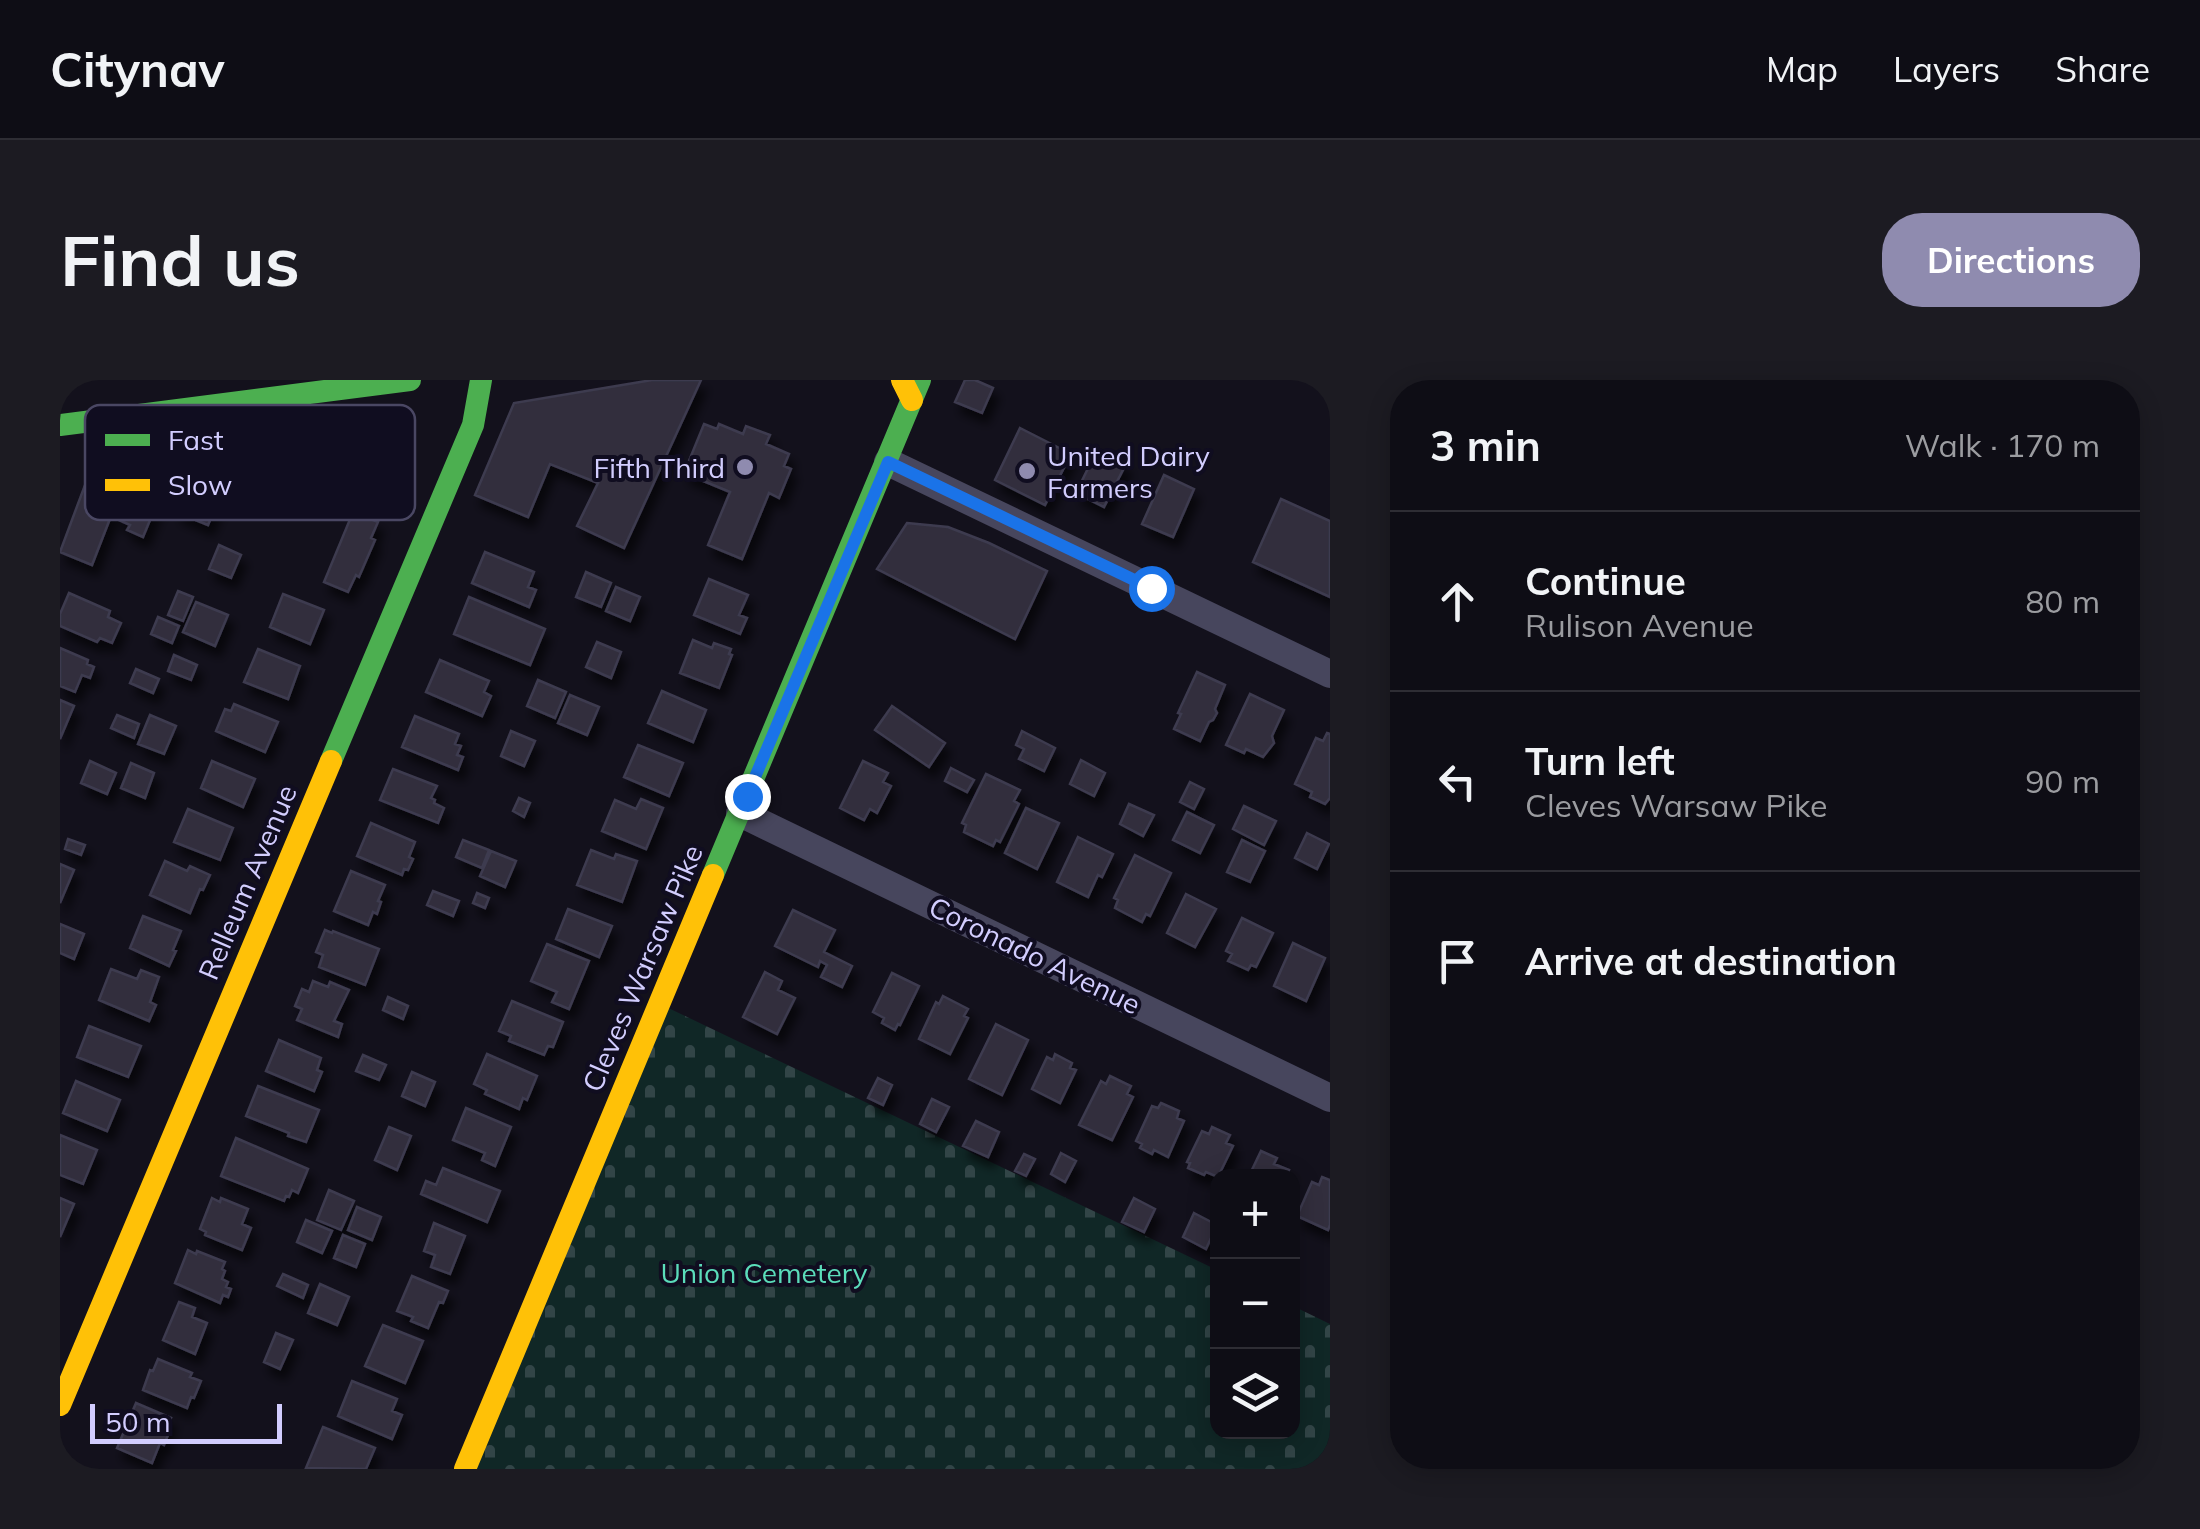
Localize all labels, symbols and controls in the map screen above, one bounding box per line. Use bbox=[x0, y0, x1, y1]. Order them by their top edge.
text: Citynav bbox=[50, 39, 225, 99]
text: Map bbox=[1766, 47, 1838, 91]
text: Layers bbox=[1893, 47, 2000, 91]
text: Share bbox=[2055, 47, 2150, 91]
button: Directions bbox=[1882, 213, 2140, 307]
text: Find us bbox=[60, 216, 300, 304]
legend bbox=[85, 405, 415, 520]
text: 3 min bbox=[1430, 419, 1541, 472]
text: Fast bbox=[168, 422, 224, 457]
text: Walk · 170 m bbox=[1905, 425, 2100, 465]
place label: United Dairy Farmers bbox=[1047, 438, 1210, 505]
place label: Fifth Third bbox=[594, 450, 725, 485]
marker: Fifth Third bbox=[734, 456, 756, 478]
marker: United Dairy Farmers bbox=[1016, 460, 1038, 482]
text: Slow bbox=[168, 467, 232, 502]
text: Continue bbox=[1525, 557, 1686, 605]
route start bbox=[1129, 566, 1175, 612]
icon: ahead bbox=[1430, 574, 1485, 629]
text: 80 m bbox=[2025, 581, 2100, 621]
text: Rulison Avenue bbox=[1525, 605, 1754, 645]
text: Turn left bbox=[1525, 737, 1675, 785]
icon: left bbox=[1430, 754, 1485, 809]
text: 90 m bbox=[2025, 761, 2100, 801]
route end bbox=[725, 774, 771, 820]
street label: Relleum Avenue bbox=[190, 779, 304, 985]
text: Cleves Warsaw Pike bbox=[1525, 785, 1828, 825]
street label: Cleves Warsaw Pike bbox=[574, 839, 710, 1097]
street label: Coronado Avenue bbox=[924, 889, 1146, 1021]
icon: arrive bbox=[1430, 934, 1485, 989]
text: Arrive at destination bbox=[1525, 937, 1897, 985]
map controls bbox=[1210, 1169, 1300, 1439]
button: + bbox=[1210, 1169, 1300, 1259]
park label: Union Cemetery bbox=[660, 1255, 868, 1290]
button: − bbox=[1210, 1259, 1300, 1349]
button: layers bbox=[1210, 1349, 1300, 1439]
scale bar bbox=[90, 1399, 282, 1444]
text: 50 m bbox=[105, 1404, 171, 1439]

